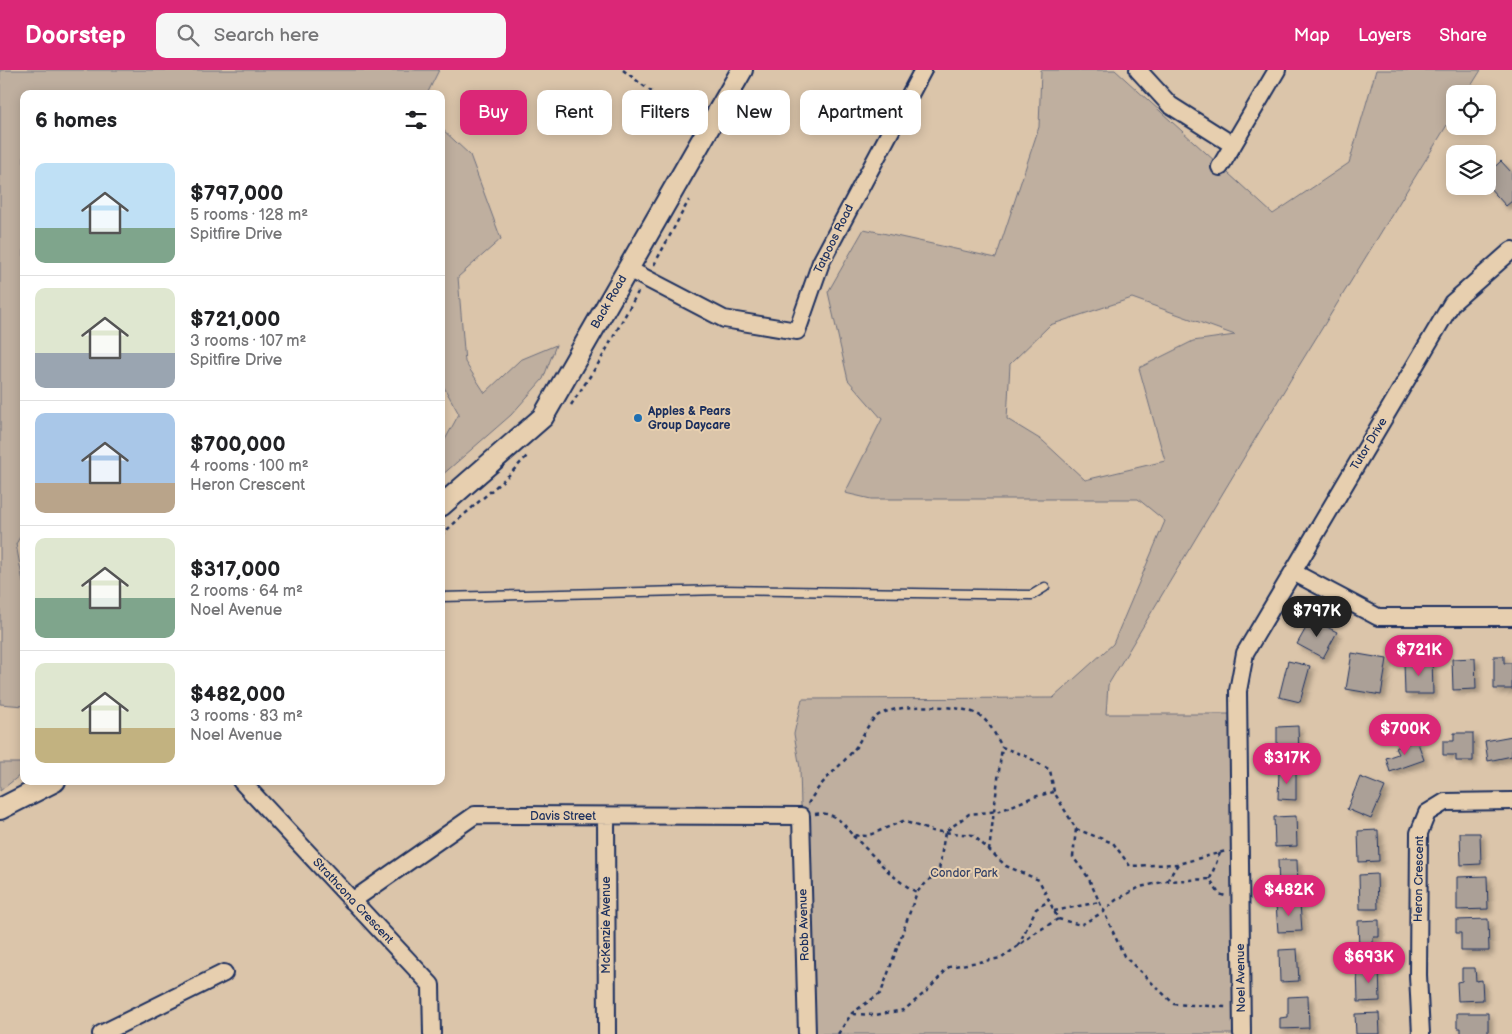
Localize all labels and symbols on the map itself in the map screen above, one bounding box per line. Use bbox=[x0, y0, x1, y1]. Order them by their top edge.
street label: Tatpoos Road bbox=[811, 202, 857, 276]
street label: Back Road bbox=[588, 272, 630, 332]
place label: Apples & Pears Group Daycare bbox=[647, 404, 731, 433]
marker: Apples & Pears Group Daycare bbox=[632, 412, 644, 424]
street label: Tutor Drive bbox=[1347, 415, 1391, 473]
pin: $797K bbox=[1282, 596, 1352, 638]
pin: $721K bbox=[1384, 634, 1454, 677]
pin: $700K bbox=[1370, 714, 1440, 756]
pin: $317K bbox=[1252, 742, 1322, 785]
street label: Davis Street bbox=[530, 809, 596, 824]
street label: Heron Crescent bbox=[1411, 835, 1427, 922]
street label: Strathcona Crescent bbox=[309, 855, 397, 947]
park label: Condor Park bbox=[930, 866, 998, 881]
pin: $482K bbox=[1254, 874, 1324, 917]
street label: McKenzie Avenue bbox=[599, 876, 614, 974]
street label: Robb Avenue bbox=[795, 889, 813, 961]
pin: $693K bbox=[1334, 942, 1404, 984]
street label: Noel Avenue bbox=[1233, 943, 1249, 1013]

